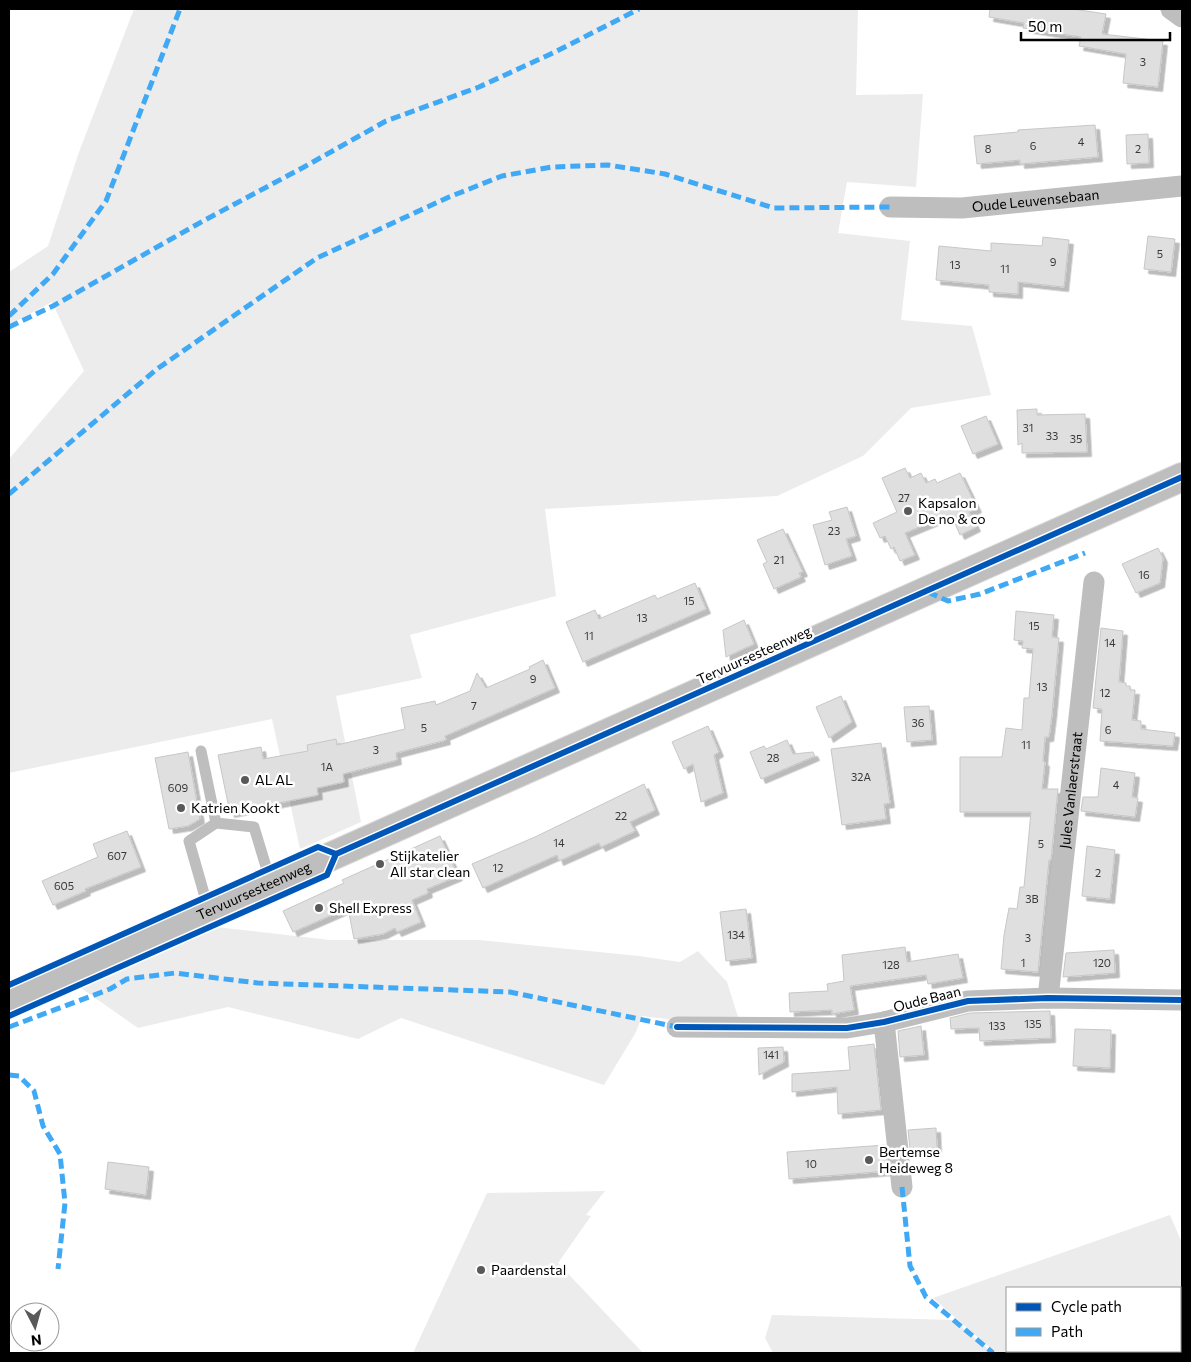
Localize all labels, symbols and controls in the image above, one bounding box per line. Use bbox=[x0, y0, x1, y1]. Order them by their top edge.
scale bar bbox=[1021, 10, 1170, 42]
text: 50 m bbox=[1028, 17, 1062, 35]
house number: 3 bbox=[1140, 55, 1146, 68]
house number: 4 bbox=[1078, 135, 1085, 148]
house number: 6 bbox=[1030, 139, 1037, 152]
house number: 8 bbox=[985, 142, 992, 155]
house number: 2 bbox=[1135, 142, 1141, 155]
street label: Oude Leuvensebaan bbox=[971, 185, 1100, 215]
house number: 5 bbox=[1157, 247, 1163, 260]
house number: 9 bbox=[1050, 255, 1057, 268]
house number: 13 bbox=[950, 258, 960, 271]
house number: 11 bbox=[1000, 262, 1010, 275]
house number: 31 bbox=[1023, 421, 1033, 434]
house number: 33 bbox=[1046, 429, 1058, 442]
house number: 35 bbox=[1070, 432, 1082, 445]
house number: 27 bbox=[898, 491, 910, 504]
place label: Kapsalon De no & co bbox=[918, 494, 986, 527]
marker: Kapsalon De no & co bbox=[902, 505, 914, 517]
house number: 23 bbox=[828, 524, 840, 537]
house number: 21 bbox=[774, 553, 784, 566]
house number: 16 bbox=[1138, 568, 1150, 581]
house number: 15 bbox=[683, 594, 695, 607]
house number: 13 bbox=[637, 611, 647, 624]
house number: 15 bbox=[1028, 619, 1040, 632]
street label: Tervuursesteenweg bbox=[694, 622, 814, 687]
house number: 11 bbox=[584, 629, 594, 642]
house number: 14 bbox=[1104, 636, 1116, 649]
house number: 9 bbox=[530, 672, 537, 685]
house number: 13 bbox=[1037, 680, 1047, 693]
house number: 12 bbox=[1100, 686, 1110, 699]
house number: 7 bbox=[471, 699, 477, 712]
house number: 36 bbox=[912, 716, 925, 729]
house number: 5 bbox=[421, 721, 427, 734]
house number: 6 bbox=[1105, 723, 1112, 736]
street label: Jules Vanlaerstraat bbox=[1056, 731, 1085, 850]
house number: 11 bbox=[1021, 738, 1031, 751]
house number: 3 bbox=[373, 743, 379, 756]
house number: 28 bbox=[767, 751, 780, 764]
house number: 1A bbox=[321, 760, 334, 773]
house number: 32A bbox=[851, 770, 871, 783]
place label: AL AL bbox=[255, 771, 293, 788]
marker: AL AL bbox=[239, 774, 251, 786]
house number: 4 bbox=[1113, 778, 1120, 791]
house number: 609 bbox=[168, 781, 189, 794]
place label: Katrien Kookt bbox=[191, 799, 280, 816]
marker: Katrien Kookt bbox=[175, 802, 187, 814]
house number: 22 bbox=[615, 809, 627, 822]
house number: 14 bbox=[553, 836, 565, 849]
house number: 5 bbox=[1038, 837, 1044, 850]
place label: Stijkatelier All star clean bbox=[390, 847, 470, 880]
house number: 607 bbox=[107, 849, 127, 862]
street label: Tervuursesteenweg bbox=[194, 857, 314, 923]
marker: Stijkatelier All star clean bbox=[374, 858, 386, 870]
house number: 12 bbox=[493, 861, 503, 874]
house number: 2 bbox=[1095, 866, 1101, 879]
house number: 605 bbox=[54, 879, 74, 892]
house number: 3B bbox=[1025, 892, 1039, 905]
place label: Shell Express bbox=[329, 899, 412, 916]
marker: Shell Express bbox=[313, 902, 325, 914]
house number: 134 bbox=[727, 928, 745, 941]
house number: 3 bbox=[1025, 931, 1031, 944]
house number: 1 bbox=[1021, 956, 1025, 969]
house number: 120 bbox=[1093, 956, 1111, 969]
house number: 128 bbox=[882, 958, 900, 971]
street label: Oude Baan bbox=[891, 982, 962, 1015]
house number: 135 bbox=[1024, 1017, 1042, 1030]
house number: 133 bbox=[988, 1019, 1006, 1032]
house number: 141 bbox=[763, 1048, 779, 1061]
place label: Bertemse Heideweg 8 bbox=[879, 1143, 953, 1176]
marker: Bertemse Heideweg 8 bbox=[863, 1154, 875, 1166]
house number: 10 bbox=[805, 1157, 817, 1170]
place label: Paardenstal bbox=[491, 1261, 566, 1278]
marker: Paardenstal bbox=[475, 1264, 487, 1276]
legend bbox=[1006, 1287, 1181, 1352]
text: Cycle path bbox=[1051, 1297, 1122, 1315]
north arrow bbox=[10, 1302, 60, 1352]
text: Path bbox=[1051, 1322, 1083, 1340]
text: N bbox=[30, 1331, 43, 1349]

